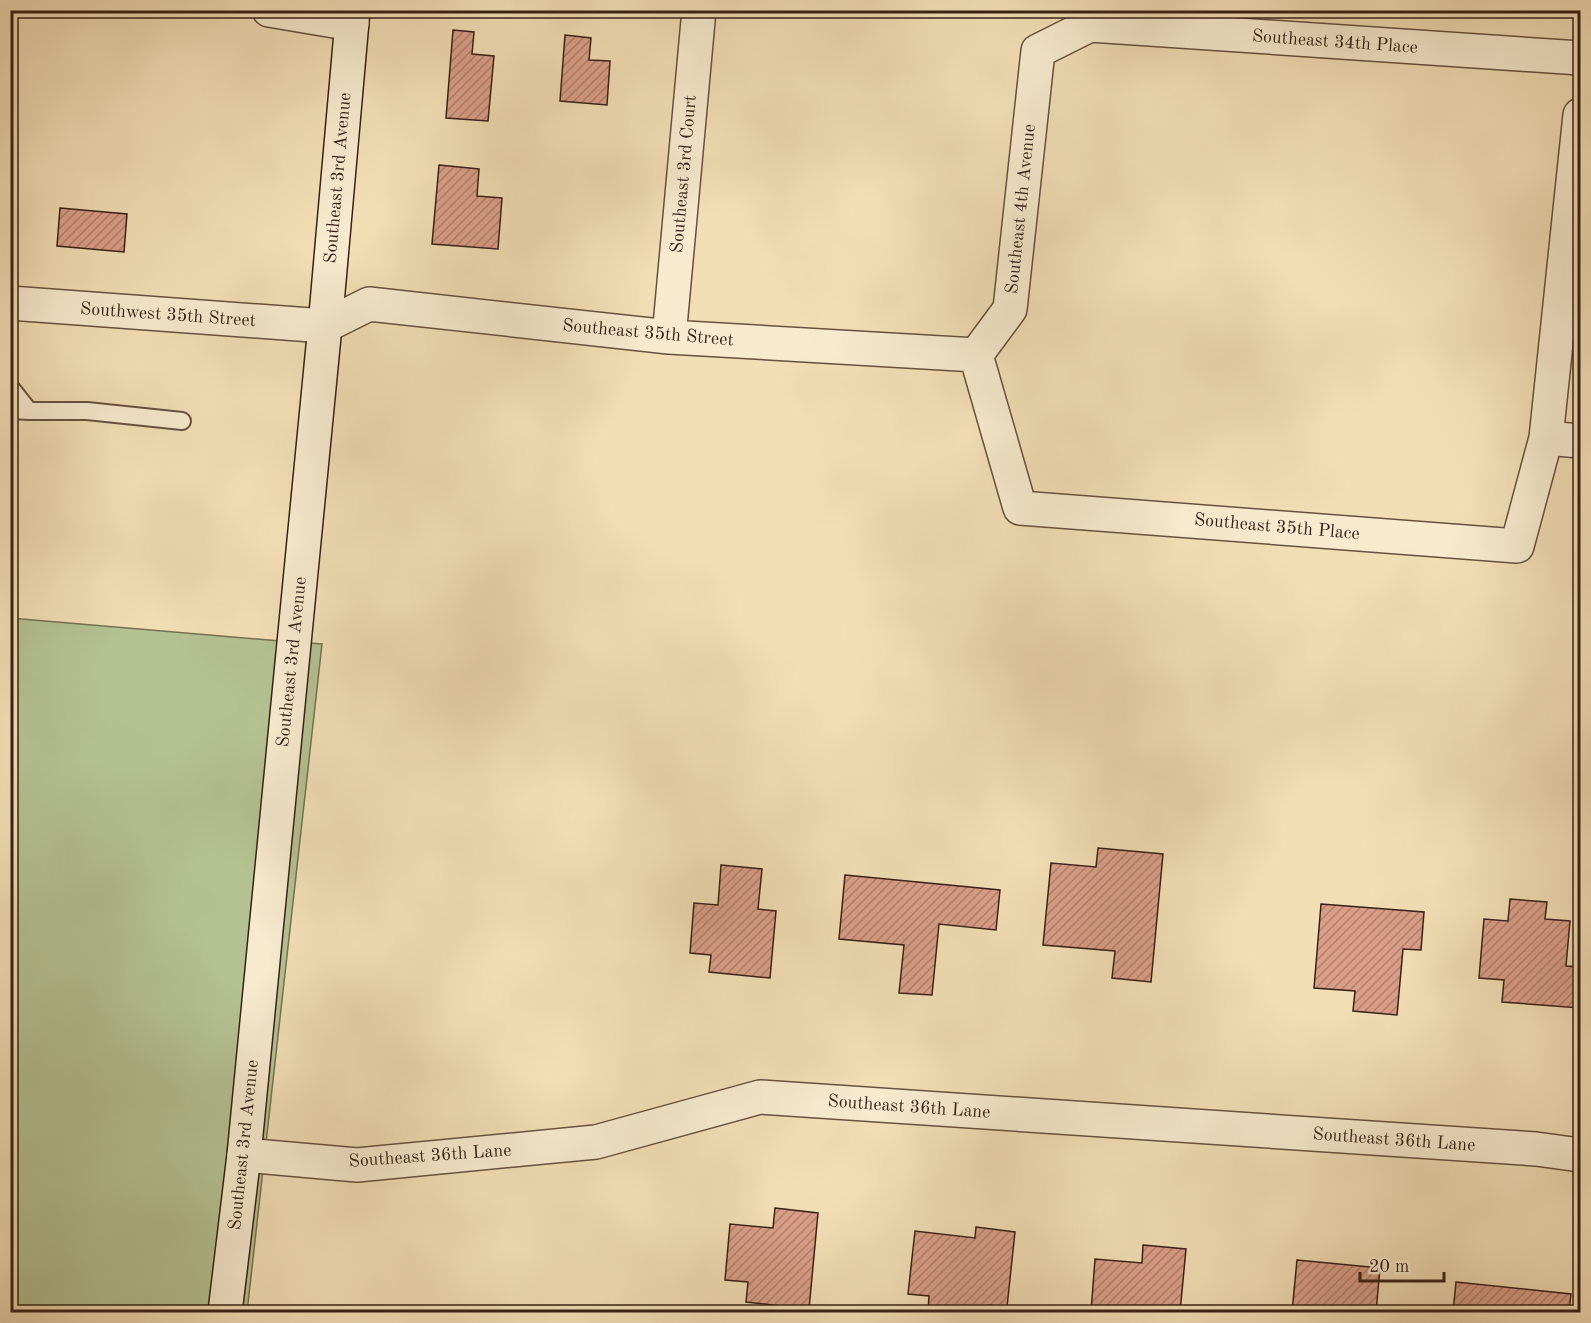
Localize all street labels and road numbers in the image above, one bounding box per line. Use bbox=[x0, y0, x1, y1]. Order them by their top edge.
street label: Southeast 34th Place bbox=[1251, 27, 1419, 57]
street label: Southeast 3rd Avenue bbox=[322, 92, 354, 264]
street label: Southeast 3rd Court bbox=[668, 94, 700, 254]
street label: Southeast 4th Avenue bbox=[1003, 123, 1039, 295]
street label: Southwest 35th Street bbox=[80, 300, 256, 330]
street label: Southeast 35th Street bbox=[562, 317, 734, 349]
street label: Southeast 35th Place bbox=[1193, 511, 1361, 543]
street label: Southeast 3rd Avenue bbox=[274, 576, 310, 748]
street label: Southeast 3rd Avenue bbox=[226, 1059, 262, 1231]
street label: Southeast 36th Lane bbox=[827, 1092, 991, 1122]
street label: Southeast 36th Lane bbox=[1312, 1125, 1476, 1155]
street label: Southeast 36th Lane bbox=[348, 1141, 512, 1171]

